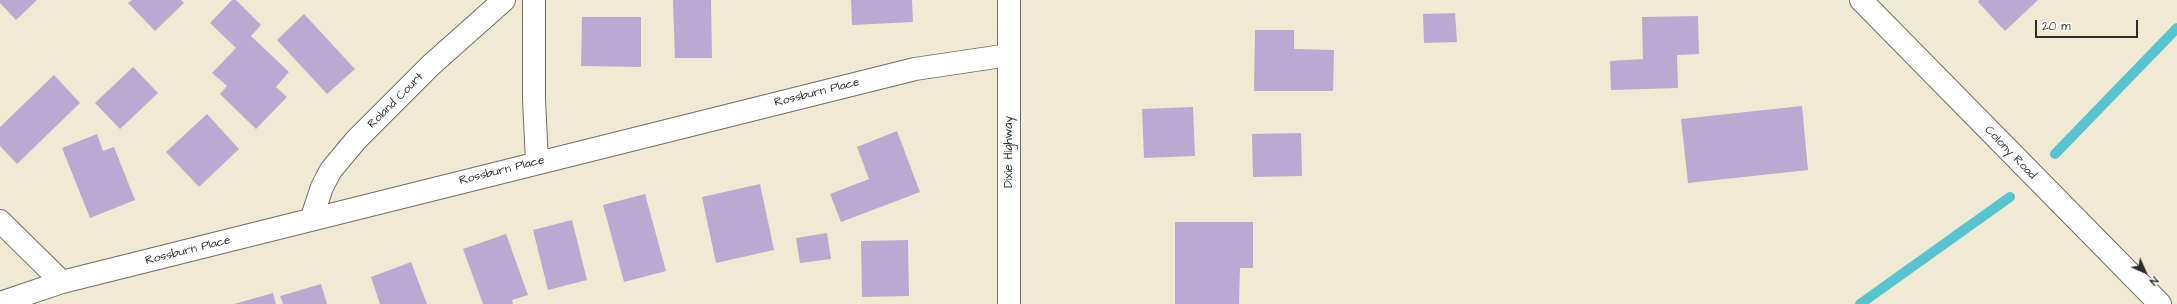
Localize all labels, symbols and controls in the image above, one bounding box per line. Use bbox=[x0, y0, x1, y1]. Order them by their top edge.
scale bar bbox=[2037, 12, 2140, 38]
text: 20 m bbox=[2042, 18, 2071, 35]
street label: Roland Court bbox=[365, 70, 427, 132]
street label: Rossburn Place bbox=[773, 75, 861, 111]
street label: Dixie Highway bbox=[1002, 116, 1016, 188]
street label: Colony Road bbox=[1981, 123, 2039, 183]
street label: Rossburn Place bbox=[458, 153, 546, 189]
street label: Rossburn Place bbox=[144, 233, 232, 269]
north arrow bbox=[2125, 252, 2165, 292]
text: N bbox=[2146, 273, 2162, 289]

